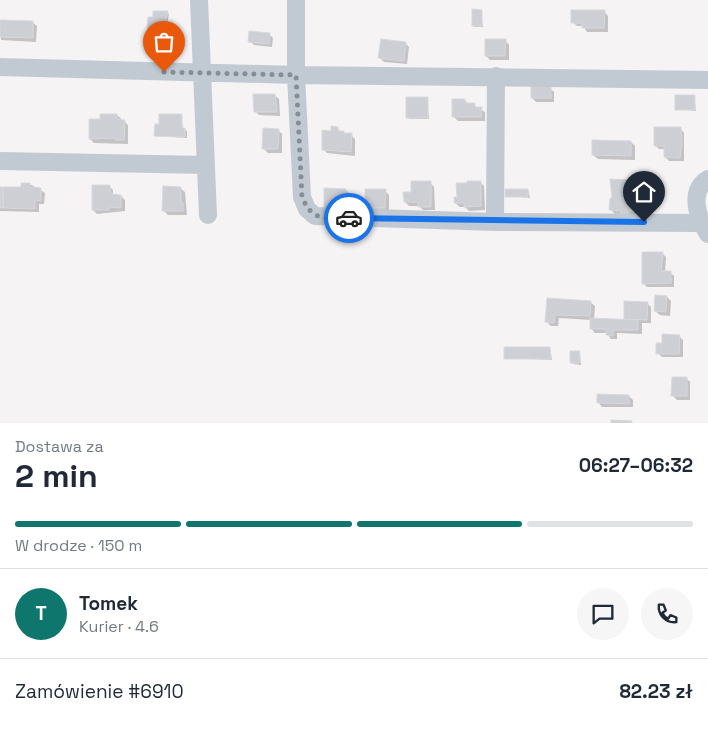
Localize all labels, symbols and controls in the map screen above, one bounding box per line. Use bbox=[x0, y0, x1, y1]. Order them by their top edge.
pin bbox=[143, 21, 185, 72]
icon: bag bbox=[150, 28, 178, 56]
pin bbox=[623, 171, 665, 222]
icon: home bbox=[630, 178, 658, 206]
courier bbox=[324, 193, 374, 243]
icon: car bbox=[335, 204, 363, 232]
text: Dostawa za bbox=[15, 436, 104, 457]
text: 06:27–06:32 bbox=[579, 453, 693, 478]
text: 2 min bbox=[15, 456, 98, 496]
text: W drodze · 150 m bbox=[15, 535, 142, 556]
button: chat bbox=[577, 588, 629, 640]
button: phone bbox=[641, 588, 693, 640]
text: Tomek bbox=[79, 591, 138, 616]
text: T bbox=[35, 601, 47, 626]
text: Kurier · 4.6 bbox=[79, 616, 159, 637]
text: Zamówienie #6910 bbox=[15, 679, 184, 704]
text: 82.23 zł bbox=[619, 679, 693, 704]

